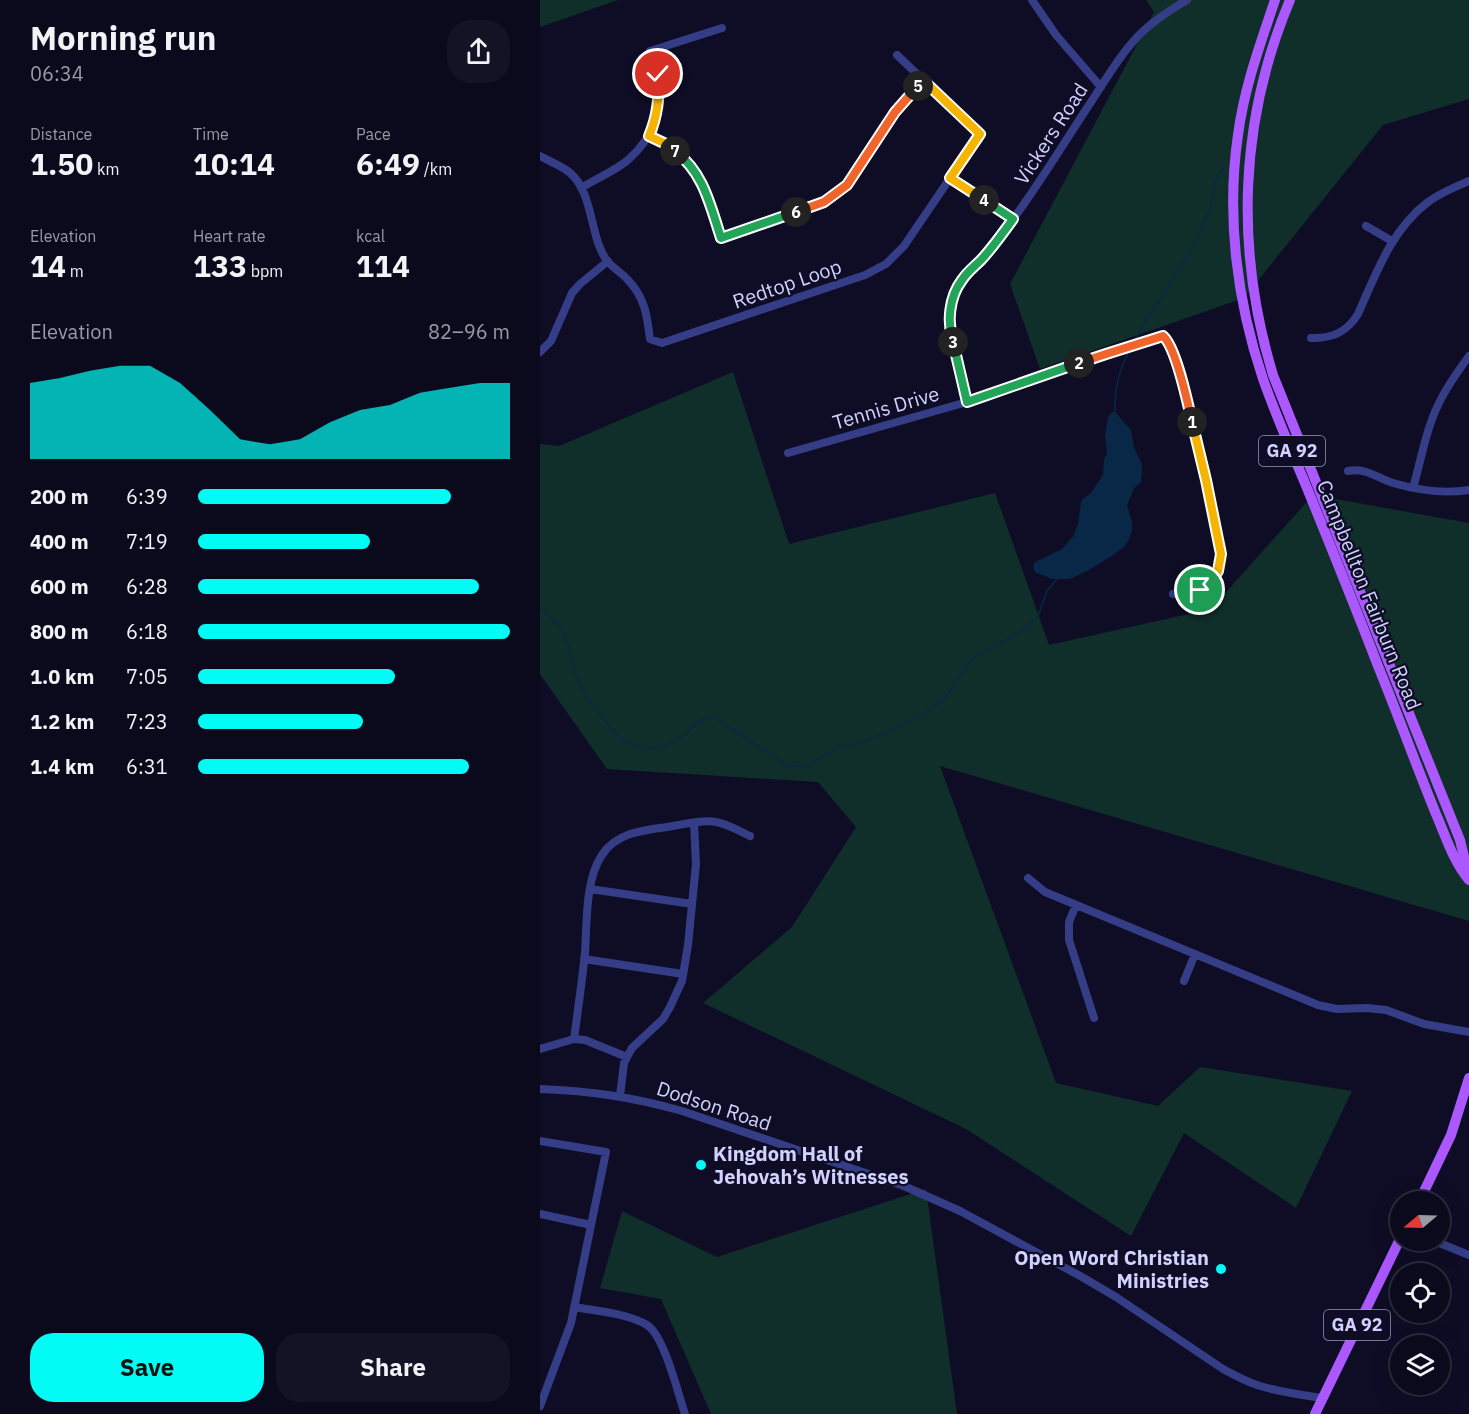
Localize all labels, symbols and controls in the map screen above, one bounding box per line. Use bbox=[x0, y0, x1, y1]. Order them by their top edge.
text: Morning run bbox=[30, 16, 216, 59]
button: share bbox=[447, 20, 510, 83]
pin bbox=[632, 48, 683, 99]
icon: check bbox=[641, 57, 674, 90]
text: 06:34 bbox=[30, 60, 84, 87]
pin: 5 bbox=[903, 71, 933, 101]
text: 5 bbox=[913, 76, 923, 96]
street label: Vickers Road bbox=[1008, 78, 1094, 190]
text: Distance bbox=[30, 124, 92, 144]
text: Time bbox=[193, 124, 229, 144]
text: Pace bbox=[356, 124, 391, 144]
pin: 7 bbox=[660, 136, 690, 166]
text: 7 bbox=[670, 141, 680, 161]
text: 1.50 bbox=[30, 144, 93, 183]
text: 10:14 bbox=[193, 144, 275, 183]
text: 6:49 bbox=[356, 144, 420, 183]
text: km bbox=[93, 159, 120, 179]
text: /km bbox=[420, 159, 452, 179]
pin: 4 bbox=[969, 185, 999, 215]
text: 4 bbox=[979, 190, 989, 210]
pin: 6 bbox=[781, 197, 811, 227]
text: 6 bbox=[791, 202, 801, 222]
text: Elevation bbox=[30, 226, 96, 246]
text: Heart rate bbox=[193, 226, 266, 246]
text: kcal bbox=[356, 226, 385, 246]
text: 14 bbox=[30, 246, 66, 285]
text: 133 bbox=[193, 246, 247, 285]
text: 114 bbox=[356, 246, 410, 285]
street label: Redtop Loop bbox=[729, 252, 845, 315]
text: m bbox=[66, 261, 84, 281]
text: bpm bbox=[247, 261, 283, 281]
text: Elevation bbox=[30, 318, 113, 345]
text: 82–96 m bbox=[428, 318, 510, 345]
pin: 3 bbox=[938, 327, 968, 357]
text: 3 bbox=[948, 332, 958, 352]
pin: 2 bbox=[1064, 348, 1094, 378]
text: 2 bbox=[1074, 353, 1084, 373]
street label: Tennis Drive bbox=[829, 379, 942, 436]
pin: 1 bbox=[1177, 407, 1207, 437]
text: 1 bbox=[1187, 412, 1197, 432]
road number: GA 92 bbox=[1259, 436, 1325, 466]
street label: Campbellton Fairburn Road bbox=[1311, 476, 1428, 714]
text: 200 m bbox=[30, 483, 89, 510]
text: 6:39 bbox=[126, 483, 168, 510]
text: 400 m bbox=[30, 528, 89, 555]
text: 7:19 bbox=[126, 528, 168, 555]
pin bbox=[1174, 564, 1225, 615]
text: 600 m bbox=[30, 573, 89, 600]
text: 6:28 bbox=[126, 573, 168, 600]
icon: arrive bbox=[1183, 573, 1216, 606]
text: 800 m bbox=[30, 618, 89, 645]
text: 6:18 bbox=[126, 618, 168, 645]
text: 1.0 km bbox=[30, 663, 94, 690]
text: 7:05 bbox=[126, 663, 168, 690]
text: 1.2 km bbox=[30, 708, 94, 735]
text: 7:23 bbox=[126, 708, 168, 735]
text: 1.4 km bbox=[30, 753, 94, 780]
text: 6:31 bbox=[126, 753, 168, 780]
street label: Dodson Road bbox=[653, 1074, 775, 1137]
place label: Kingdom Hall of Jehovah’s Witnesses bbox=[713, 1140, 909, 1190]
marker: Kingdom Hall of Jehovah’s Witnesses bbox=[694, 1158, 708, 1172]
north arrow bbox=[1390, 1191, 1450, 1251]
map controls bbox=[1390, 1191, 1450, 1395]
place label: Open Word Christian Ministries bbox=[1014, 1244, 1209, 1294]
marker: Open Word Christian Ministries bbox=[1214, 1262, 1228, 1276]
button: locate bbox=[1390, 1263, 1450, 1323]
road number: GA 92 bbox=[1324, 1310, 1390, 1340]
button: Save bbox=[30, 1333, 264, 1402]
button: Share bbox=[276, 1333, 510, 1402]
button: layers bbox=[1390, 1335, 1450, 1395]

